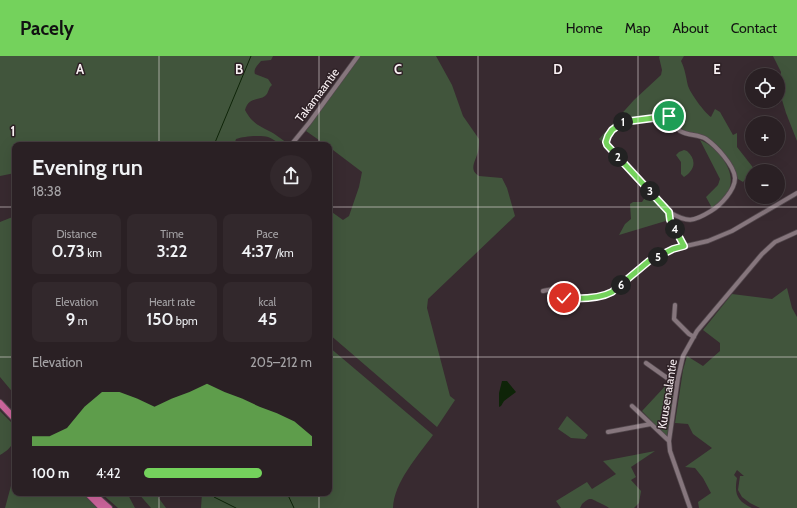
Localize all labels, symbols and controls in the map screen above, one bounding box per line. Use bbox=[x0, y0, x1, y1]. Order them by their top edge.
text: Pacely bbox=[20, 17, 74, 40]
text: Home bbox=[566, 19, 603, 37]
text: Map bbox=[625, 19, 650, 37]
text: About bbox=[672, 19, 709, 37]
text: Contact bbox=[731, 19, 777, 37]
text: A bbox=[76, 61, 85, 77]
text: B bbox=[235, 61, 243, 77]
text: C bbox=[394, 61, 402, 77]
text: D bbox=[553, 61, 563, 77]
text: E bbox=[713, 61, 721, 77]
street label: Takamaantie bbox=[292, 65, 342, 125]
map controls bbox=[745, 68, 785, 204]
button: locate bbox=[745, 68, 785, 108]
pin bbox=[652, 99, 686, 133]
icon: arrive bbox=[658, 105, 680, 127]
pin: 1 bbox=[613, 112, 633, 132]
text: 1 bbox=[621, 115, 625, 129]
button: + bbox=[745, 116, 785, 156]
text: 1 bbox=[11, 123, 15, 139]
pin: 2 bbox=[608, 147, 628, 167]
text: 2 bbox=[615, 150, 621, 164]
text: Evening run bbox=[32, 154, 143, 181]
button: share bbox=[270, 155, 312, 197]
button: − bbox=[745, 164, 785, 204]
pin: 3 bbox=[640, 181, 660, 201]
text: 18:38 bbox=[32, 183, 62, 199]
text: 3 bbox=[647, 184, 653, 198]
pin: 4 bbox=[665, 219, 685, 239]
text: 4 bbox=[672, 222, 678, 236]
text: Distance bbox=[56, 227, 97, 241]
text: Time bbox=[160, 227, 184, 241]
text: Pace bbox=[256, 227, 278, 241]
text: 0.73 bbox=[52, 241, 85, 261]
text: 3:22 bbox=[157, 241, 187, 261]
text: 4:37 bbox=[241, 241, 273, 261]
text: km bbox=[85, 246, 102, 260]
text: /km bbox=[273, 246, 294, 260]
pin: 5 bbox=[648, 247, 668, 267]
text: 5 bbox=[655, 250, 661, 264]
pin: 6 bbox=[611, 275, 631, 295]
text: 6 bbox=[618, 278, 624, 292]
pin bbox=[547, 281, 581, 315]
icon: check bbox=[553, 287, 575, 309]
text: Elevation bbox=[55, 295, 98, 309]
text: Heart rate bbox=[149, 295, 195, 309]
text: kcal bbox=[259, 295, 276, 309]
text: 9 bbox=[66, 309, 75, 329]
text: 150 bbox=[146, 309, 173, 329]
text: 45 bbox=[258, 309, 277, 329]
text: m bbox=[75, 314, 88, 328]
text: bpm bbox=[173, 314, 198, 328]
text: Elevation bbox=[32, 354, 83, 370]
text: 205–212 m bbox=[250, 354, 312, 370]
street label: Kuusenalantie bbox=[654, 358, 680, 430]
text: 100 m bbox=[32, 465, 69, 481]
text: 4:42 bbox=[96, 465, 121, 481]

